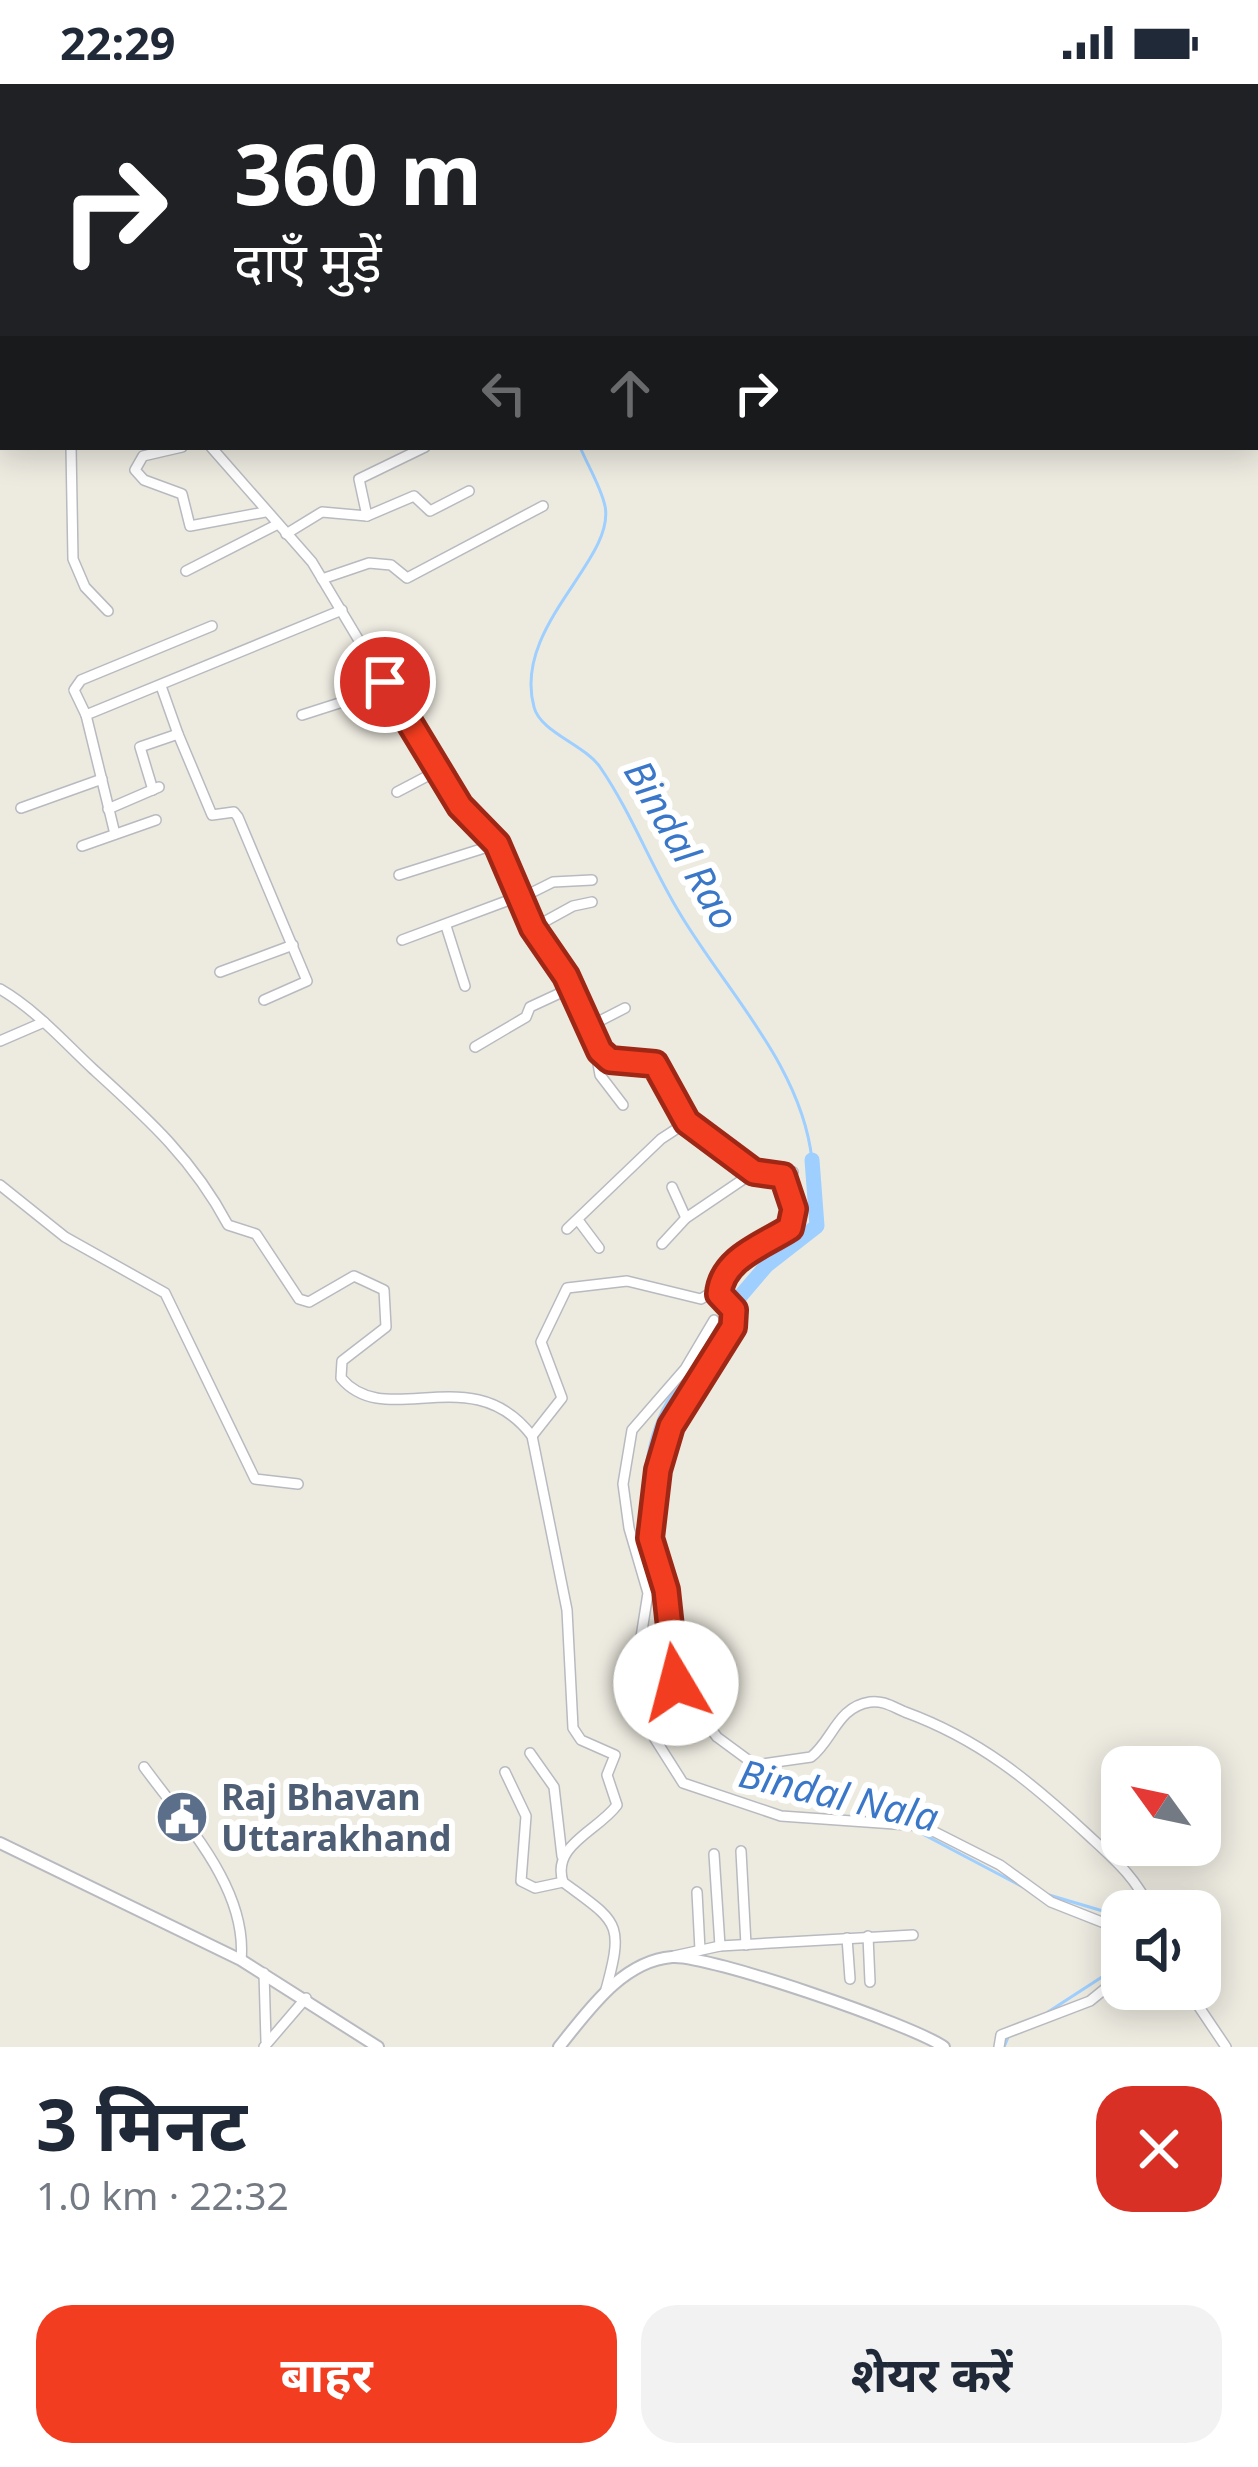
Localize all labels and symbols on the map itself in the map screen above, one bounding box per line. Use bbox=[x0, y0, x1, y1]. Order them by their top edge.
pin bbox=[334, 631, 436, 733]
water label: Bindal Rao bbox=[613, 750, 753, 938]
position arrow bbox=[613, 1620, 739, 1746]
water label: Bindal Nala bbox=[734, 1745, 944, 1843]
north arrow bbox=[1101, 1746, 1221, 1866]
place label: Raj Bhavan Uttarakhand bbox=[221, 1772, 451, 1862]
public building icon: Raj Bhavan Uttarakhand bbox=[154, 1789, 210, 1845]

